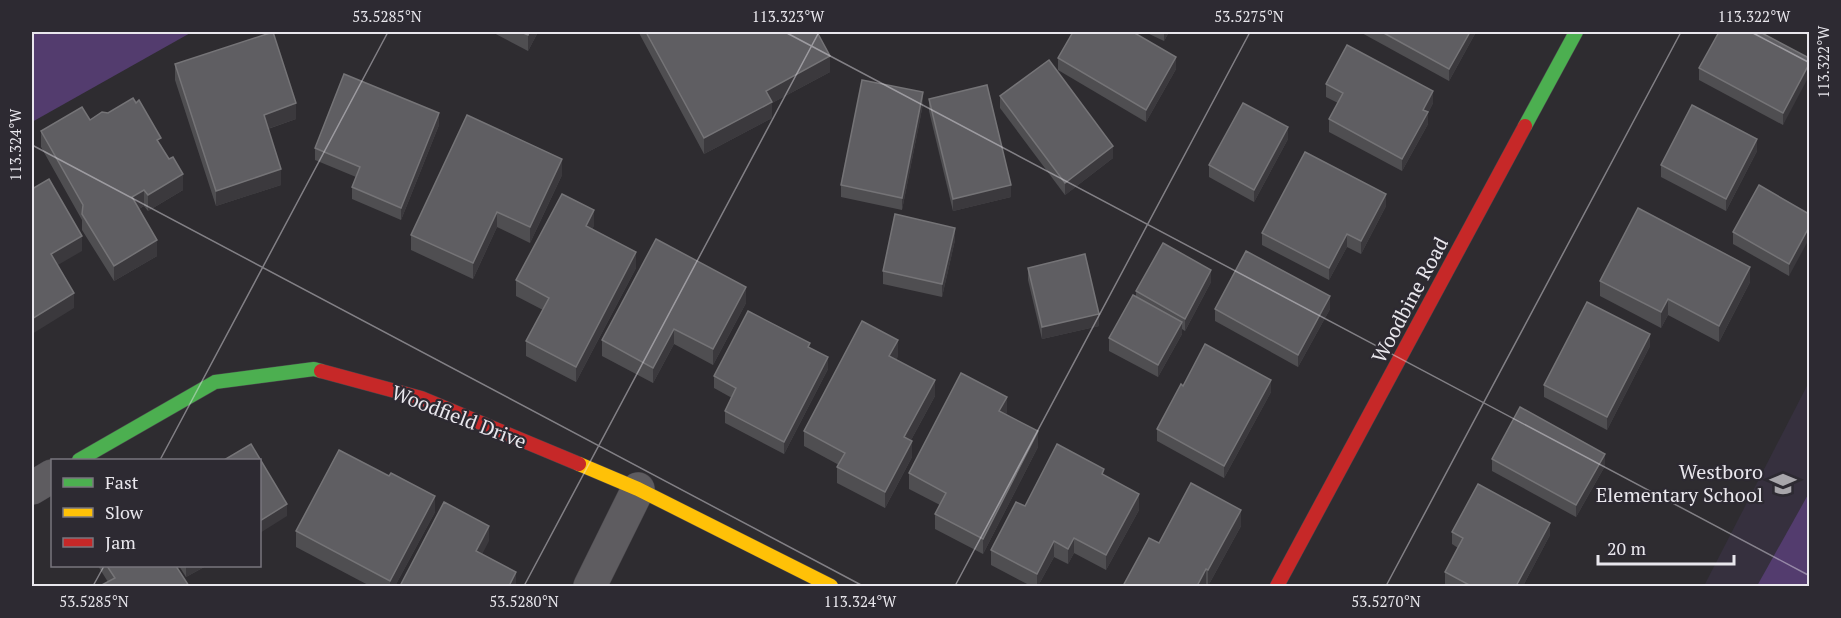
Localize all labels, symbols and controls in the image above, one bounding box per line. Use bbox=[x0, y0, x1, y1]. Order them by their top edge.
text: 53.5285°N bbox=[352, 6, 422, 26]
text: 113.323°W bbox=[752, 6, 825, 26]
text: 53.5275°N bbox=[1214, 6, 1284, 26]
text: 113.322°W bbox=[1718, 6, 1791, 26]
text: 113.322°W bbox=[1813, 25, 1833, 98]
text: 113.324°W bbox=[5, 108, 25, 181]
street label: Woodbine Road bbox=[1365, 232, 1454, 367]
street label: Woodfield Drive bbox=[388, 378, 530, 455]
place label: Westboro Elementary School bbox=[1596, 458, 1763, 508]
legend bbox=[51, 459, 261, 567]
school or university icon: Westboro Elementary School bbox=[1768, 469, 1798, 499]
text: Fast bbox=[105, 470, 139, 494]
text: Slow bbox=[105, 500, 144, 524]
scale bar bbox=[1598, 528, 1734, 566]
text: Jam bbox=[105, 530, 136, 554]
text: 20 m bbox=[1607, 536, 1647, 560]
text: 53.5285°N bbox=[59, 591, 129, 611]
text: 53.5280°N bbox=[489, 591, 559, 611]
text: 113.324°W bbox=[824, 591, 897, 611]
text: 53.5270°N bbox=[1351, 591, 1421, 611]

